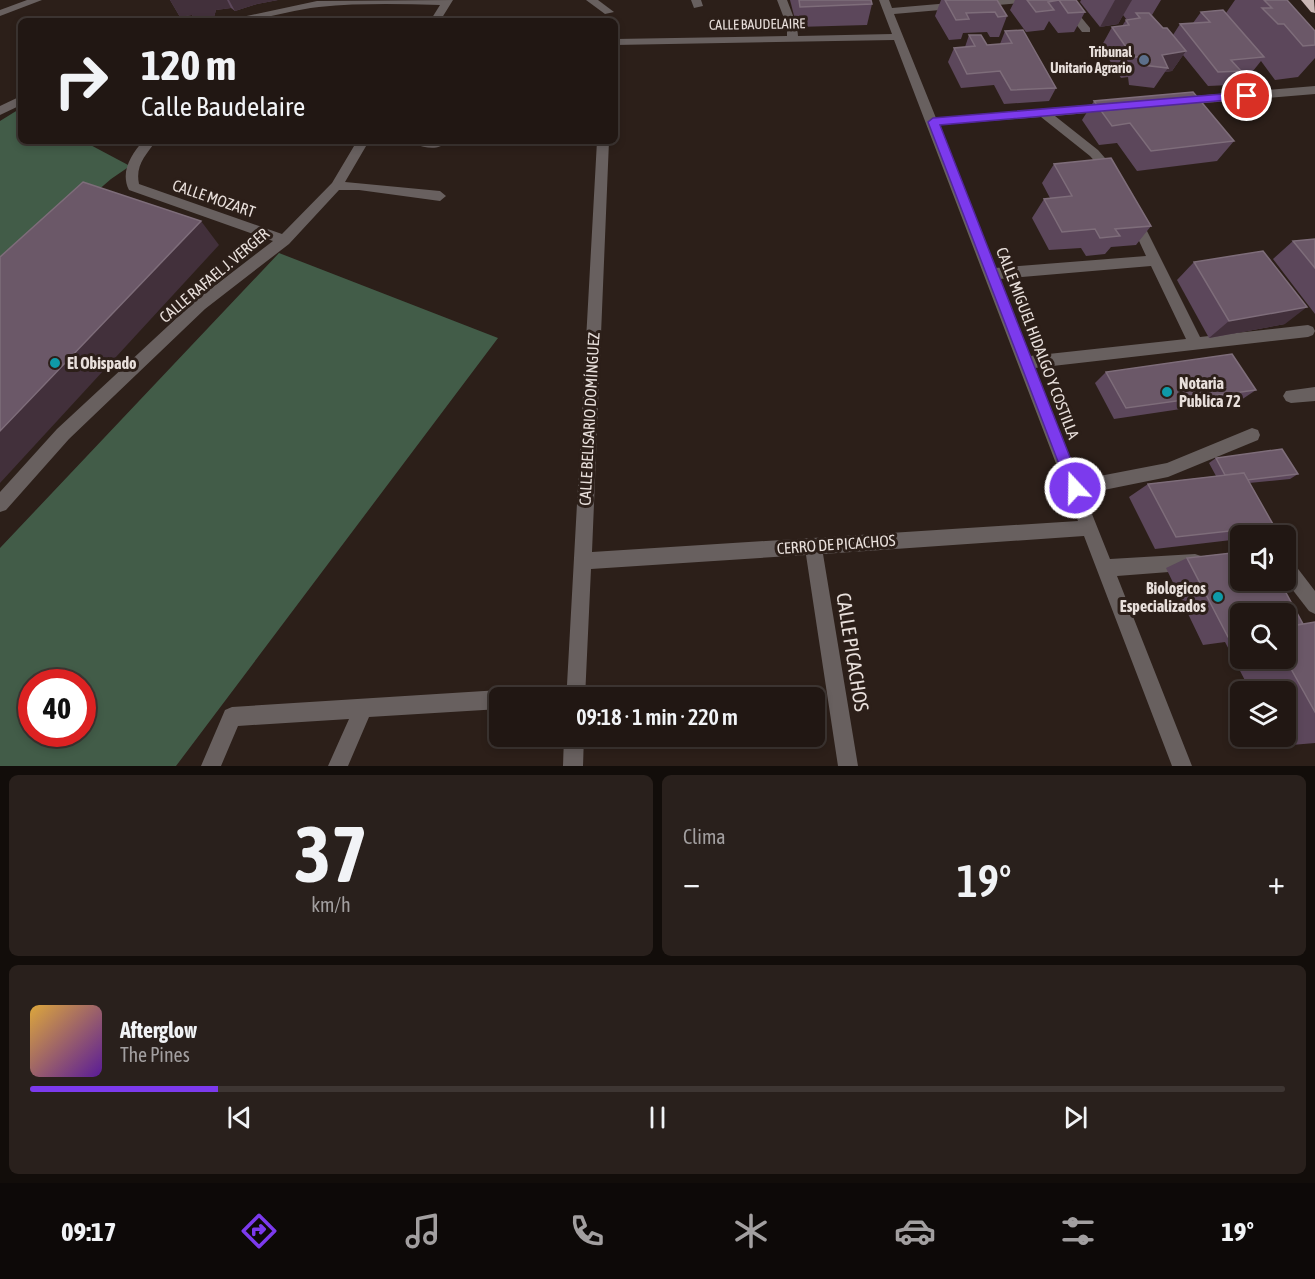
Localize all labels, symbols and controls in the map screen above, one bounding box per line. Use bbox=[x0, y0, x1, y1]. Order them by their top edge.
street label: CALLE BAUDELAIRE bbox=[709, 15, 805, 33]
text: 120 m bbox=[141, 41, 236, 89]
icon: right bbox=[42, 42, 120, 120]
place label: Tribunal Unitario Agrario bbox=[1050, 44, 1132, 76]
marker: Tribunal Unitario Agrario bbox=[1137, 53, 1151, 67]
pin bbox=[1221, 70, 1272, 121]
icon: arrive bbox=[1230, 79, 1263, 112]
text: Calle Baudelaire bbox=[141, 91, 305, 122]
street label: CALLE MOZART bbox=[170, 175, 258, 221]
street label: CALLE RAFAEL J. VERGER bbox=[156, 224, 272, 326]
street label: CALLE MIGUEL HIDALGO Y COSTILLA bbox=[993, 245, 1083, 442]
street label: CALLE BELISARIO DOMÍNGUEZ bbox=[575, 332, 603, 506]
place label: El Obispado bbox=[67, 354, 137, 372]
marker: El Obispado bbox=[48, 356, 62, 370]
place label: Notaria Publica 72 bbox=[1179, 374, 1241, 410]
marker: Notaria Publica 72 bbox=[1160, 385, 1174, 399]
position arrow bbox=[1043, 456, 1107, 520]
map controls bbox=[1230, 525, 1296, 747]
button: sound bbox=[1230, 525, 1296, 591]
street label: CERRO DE PICACHOS bbox=[776, 531, 896, 557]
place label: Biologicos Especializados bbox=[1120, 579, 1206, 615]
marker: Biologicos Especializados bbox=[1211, 590, 1225, 604]
street label: CALLE PICACHOS bbox=[832, 591, 874, 713]
button: search bbox=[1230, 603, 1296, 669]
speed limit sign: 40 bbox=[18, 669, 96, 747]
button: layers bbox=[1230, 681, 1296, 747]
text: 09:18 · 1 min · 220 m bbox=[576, 704, 738, 730]
text: 37 bbox=[294, 809, 368, 899]
text: Clima bbox=[683, 825, 726, 848]
text: 19° bbox=[957, 855, 1011, 907]
text: − bbox=[683, 863, 700, 901]
text: + bbox=[1268, 863, 1285, 901]
text: km/h bbox=[311, 893, 351, 916]
text: Afterglow bbox=[120, 1017, 197, 1043]
text: The Pines bbox=[120, 1043, 190, 1066]
icon: previous bbox=[223, 1101, 256, 1134]
icon: pause bbox=[641, 1101, 674, 1134]
icon: next bbox=[1059, 1101, 1092, 1134]
icon: directions bbox=[238, 1210, 280, 1252]
icon: music bbox=[402, 1210, 444, 1252]
icon: phone bbox=[566, 1210, 608, 1252]
icon: climate bbox=[730, 1210, 772, 1252]
icon: car bbox=[894, 1210, 936, 1252]
icon: filters bbox=[1057, 1210, 1099, 1252]
text: 09:17 bbox=[61, 1216, 116, 1247]
text: 19° bbox=[1221, 1216, 1254, 1247]

